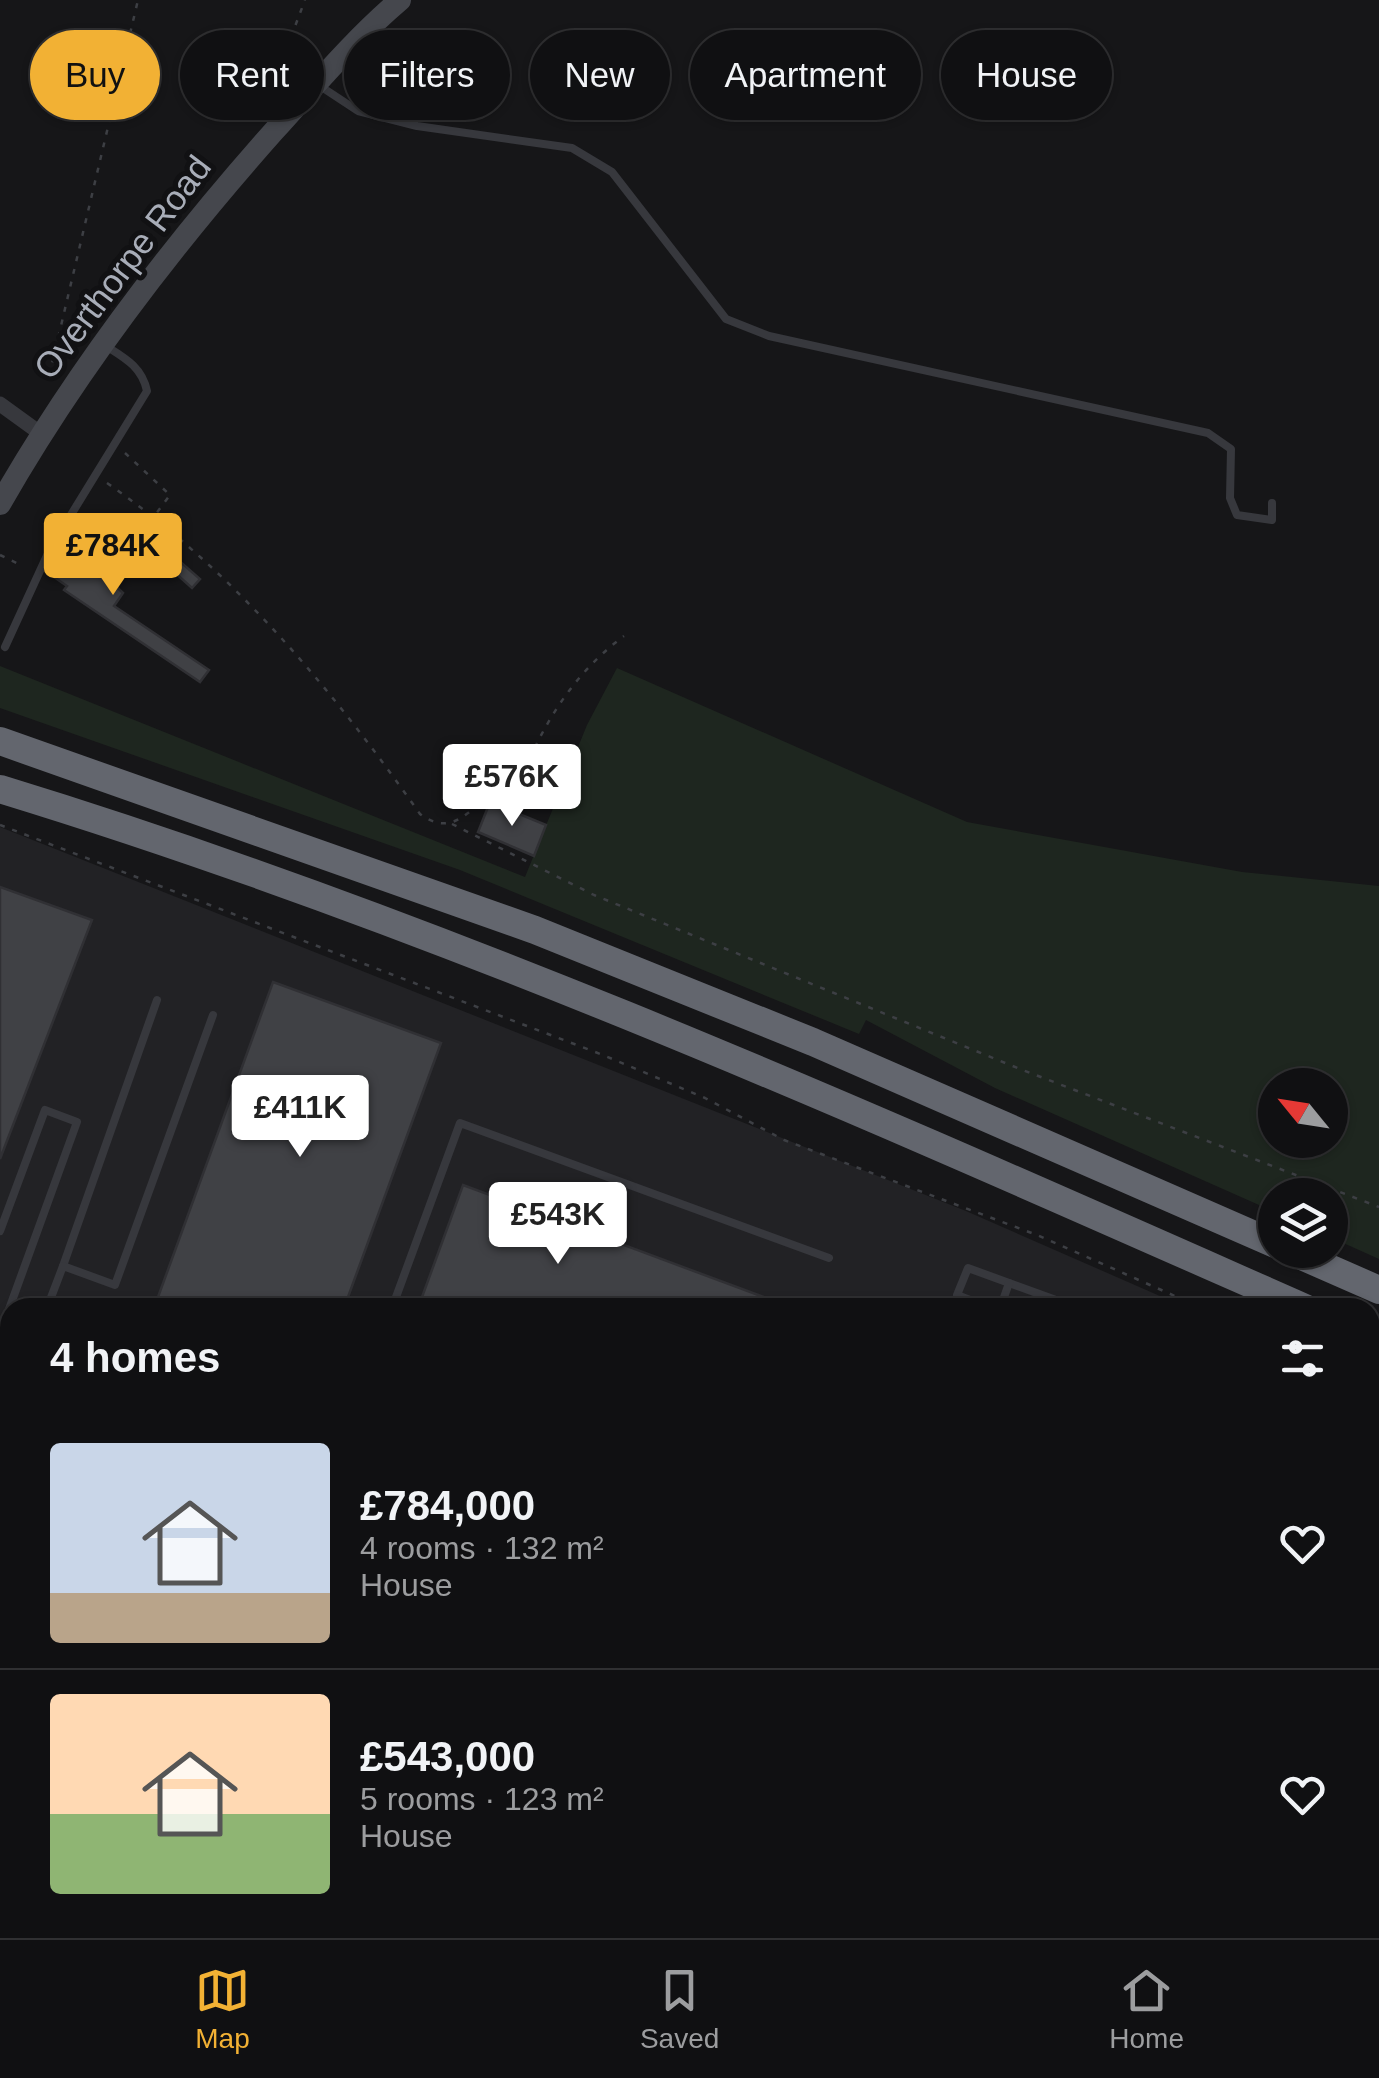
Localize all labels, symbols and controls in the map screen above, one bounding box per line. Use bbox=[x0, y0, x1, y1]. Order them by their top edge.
chip: Buy bbox=[30, 30, 160, 120]
chip: Rent bbox=[180, 30, 324, 120]
chip: Filters bbox=[344, 30, 510, 120]
chip: New bbox=[530, 30, 670, 120]
chip: Apartment bbox=[690, 30, 921, 120]
chip: House bbox=[941, 30, 1112, 120]
street label: Overthorpe Road bbox=[26, 148, 218, 386]
pin: £784K bbox=[43, 513, 183, 598]
text: £784K bbox=[66, 527, 160, 563]
pin: £576K bbox=[442, 744, 582, 829]
text: £576K bbox=[465, 758, 559, 794]
north arrow bbox=[1258, 1068, 1348, 1158]
map controls bbox=[1258, 1068, 1348, 1268]
pin: £411K bbox=[230, 1075, 370, 1160]
text: £411K bbox=[254, 1089, 346, 1125]
button: layers bbox=[1258, 1178, 1348, 1268]
pin: £543K bbox=[488, 1182, 628, 1267]
text: £543K bbox=[511, 1196, 605, 1232]
icon: filters bbox=[1275, 1331, 1330, 1386]
text: 4 homes bbox=[50, 1334, 220, 1381]
text: £784,000 bbox=[360, 1482, 535, 1529]
icon: home bbox=[130, 1483, 250, 1603]
icon: heart bbox=[1275, 1516, 1330, 1571]
text: 4 rooms · 132 m² bbox=[360, 1530, 604, 1566]
text: House bbox=[360, 1567, 453, 1603]
text: £543,000 bbox=[360, 1733, 535, 1780]
icon: home bbox=[130, 1734, 250, 1854]
icon: heart bbox=[1275, 1767, 1330, 1822]
text: 5 rooms · 123 m² bbox=[360, 1781, 604, 1817]
text: House bbox=[360, 1818, 453, 1854]
tab: Map bbox=[195, 1963, 250, 2055]
tab: Saved bbox=[640, 1963, 719, 2055]
tab: Home bbox=[1109, 1963, 1184, 2055]

